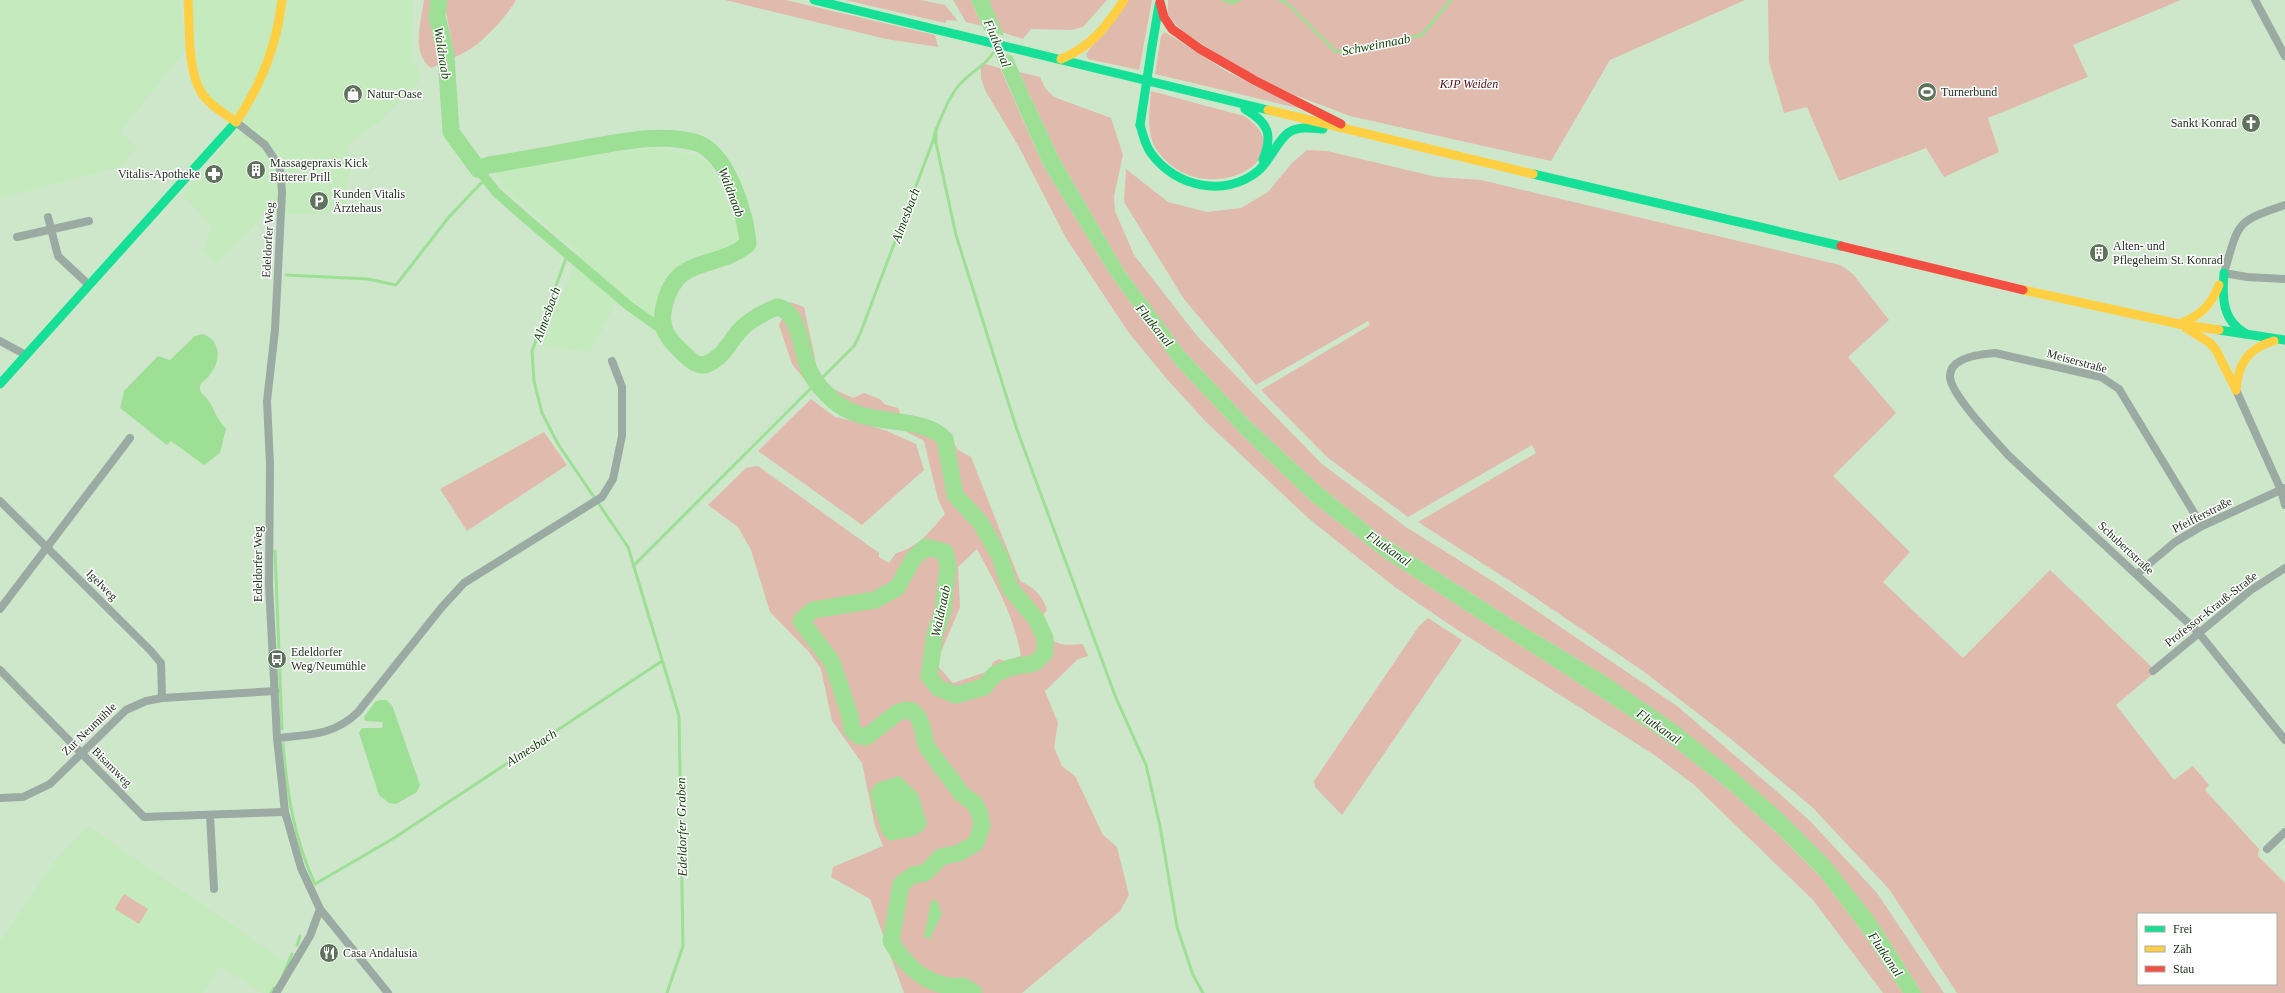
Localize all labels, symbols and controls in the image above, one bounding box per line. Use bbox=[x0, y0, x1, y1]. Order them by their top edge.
water label: Flutkanal bbox=[980, 16, 1014, 70]
water label: Waldnaab bbox=[431, 26, 454, 81]
water label: Schweinnaab bbox=[1341, 30, 1412, 58]
park label: KJP Weiden bbox=[1439, 77, 1498, 91]
sports icon: Turnerbund bbox=[1916, 81, 1938, 103]
shop icon: Natur-Oase bbox=[342, 83, 364, 105]
place label: Turnerbund bbox=[1941, 85, 1997, 99]
place label: Natur-Oase bbox=[367, 87, 422, 101]
church icon: Sankt Konrad bbox=[2240, 112, 2262, 134]
place label: Sankt Konrad bbox=[2171, 116, 2237, 130]
place label: Massagepraxis Kick Bitterer Prill bbox=[270, 156, 368, 184]
building icon: Massagepraxis Kick Bitterer Prill bbox=[245, 159, 267, 181]
pharmacy icon: Vitalis-Apotheke bbox=[203, 163, 225, 185]
water label: Waldnaab bbox=[715, 165, 748, 220]
place label: Vitalis-Apotheke bbox=[118, 167, 200, 181]
water label: Almesbach bbox=[888, 186, 923, 245]
place label: Kunden Vitalis Ärztehaus bbox=[333, 187, 405, 215]
parking icon: Kunden Vitalis Ärztehaus bbox=[308, 190, 330, 212]
street label: Edeldorfer Weg bbox=[259, 202, 277, 278]
place label: Alten- und Pflegeheim St. Konrad bbox=[2113, 239, 2223, 267]
building icon: Alten- und Pflegeheim St. Konrad bbox=[2088, 242, 2110, 264]
water label: Almesbach bbox=[529, 285, 563, 344]
water label: Flutkanal bbox=[1132, 300, 1177, 350]
street label: Meiserstraße bbox=[2045, 346, 2109, 376]
street label: Pfeifferstraße bbox=[2170, 494, 2234, 536]
street label: Schubertstraße bbox=[2095, 519, 2157, 577]
street label: Edeldorfer Weg bbox=[251, 526, 265, 602]
water label: Flutkanal bbox=[1363, 527, 1414, 569]
street label: Igelweg bbox=[83, 566, 121, 604]
street label: Professor-Krauß-Straße bbox=[2162, 568, 2260, 650]
water label: Waldnaab bbox=[928, 584, 953, 638]
place label: Edeldorfer Weg/Neumühle bbox=[291, 645, 366, 673]
bus stop icon: Edeldorfer Weg/Neumühle bbox=[266, 648, 288, 670]
street label: Zur Neumühle bbox=[59, 700, 119, 758]
water label: Flutkanal bbox=[1633, 705, 1684, 747]
water label: Almesbach bbox=[502, 726, 559, 770]
street label: Bisamweg bbox=[89, 744, 135, 790]
water label: Edeldorfer Graben bbox=[673, 777, 690, 878]
legend bbox=[2137, 913, 2277, 985]
text: Frei bbox=[2173, 922, 2193, 936]
water label: Flutkanal bbox=[1865, 928, 1906, 980]
restaurant icon: Casa Andalusia bbox=[318, 942, 340, 964]
text: Zäh bbox=[2173, 942, 2192, 956]
place label: Casa Andalusia bbox=[343, 946, 418, 960]
text: Stau bbox=[2173, 962, 2194, 976]

